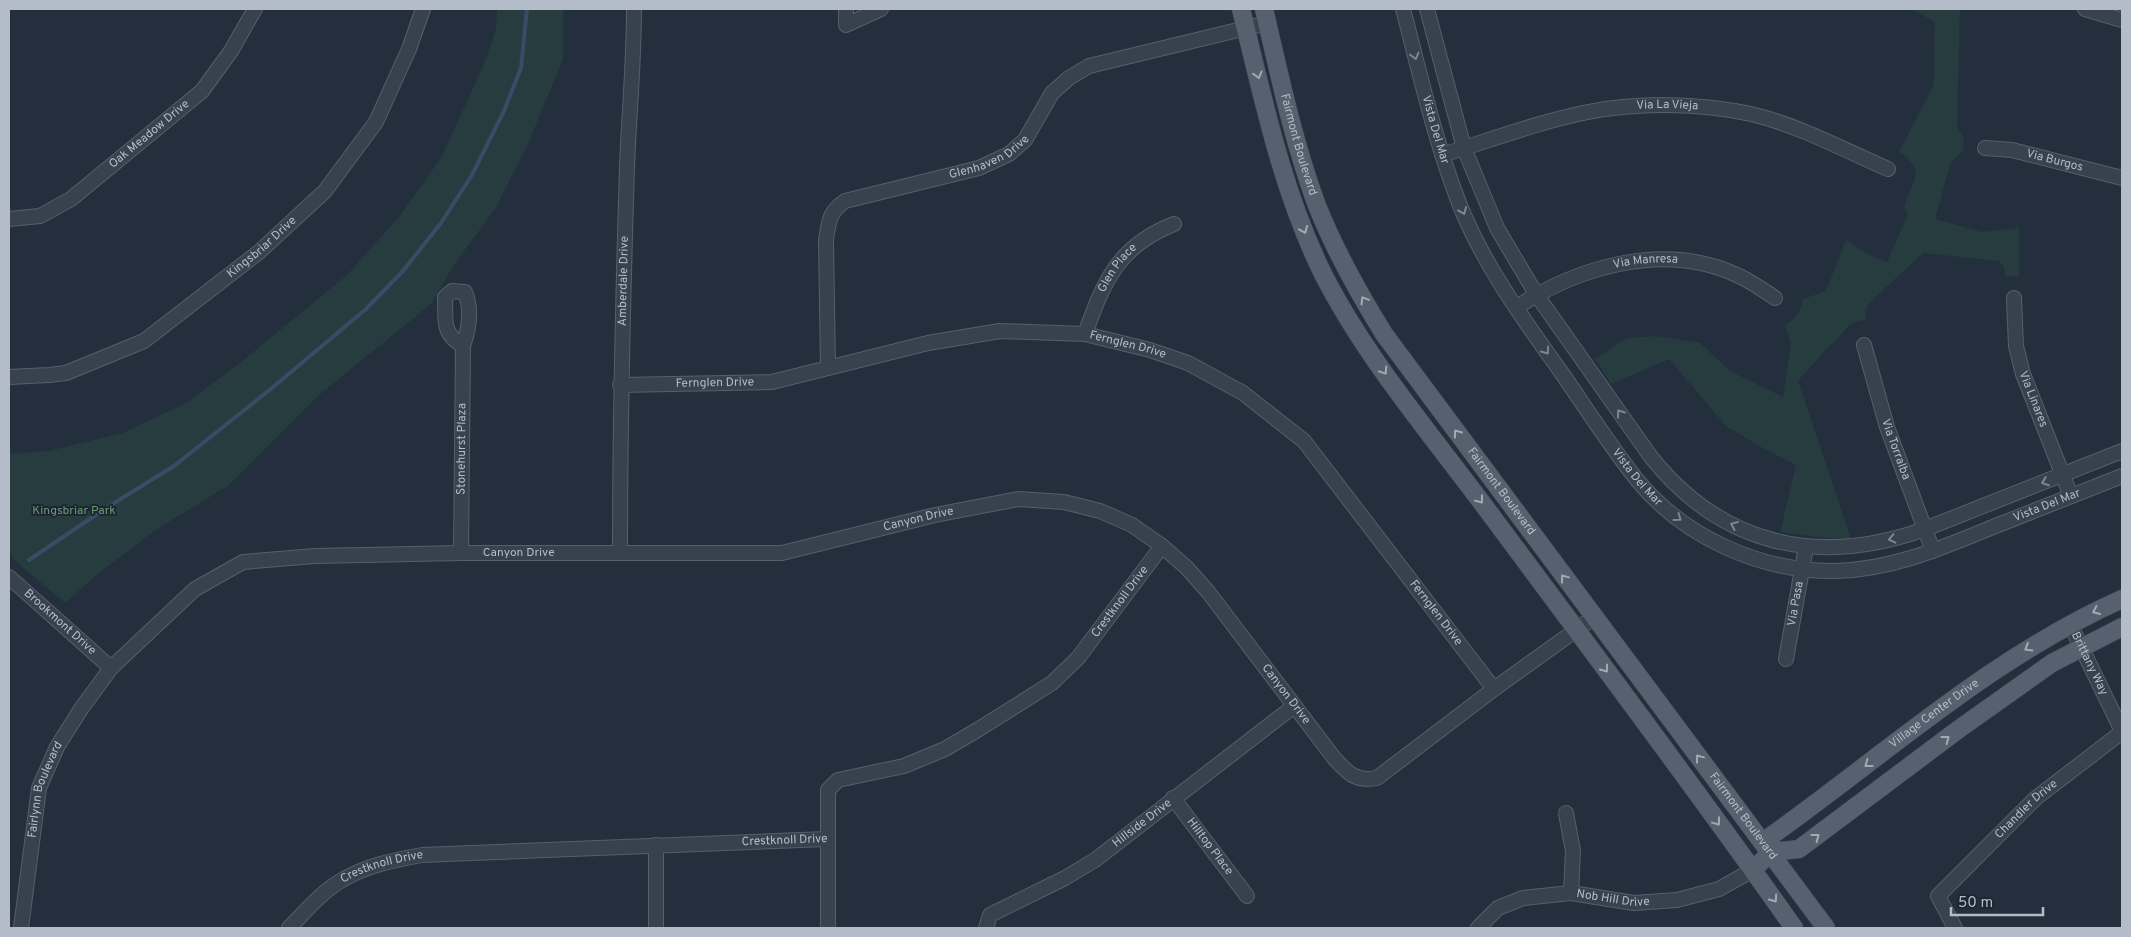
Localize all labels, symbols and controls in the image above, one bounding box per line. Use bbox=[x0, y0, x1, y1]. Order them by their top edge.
one-way arrow bbox=[1409, 51, 1420, 60]
one-way arrow bbox=[1252, 70, 1263, 79]
street label: Fairmont Boulevard bbox=[1276, 92, 1321, 198]
street label: Vista Del Mar bbox=[1418, 94, 1453, 167]
street label: Oak Meadow Drive bbox=[106, 96, 193, 172]
street label: Via La Vieja bbox=[1636, 97, 1699, 114]
street label: Glenhaven Drive bbox=[947, 133, 1034, 183]
street label: Via Burgos bbox=[2024, 146, 2085, 176]
one-way arrow bbox=[1456, 206, 1467, 215]
street label: Kingsbriar Drive bbox=[224, 213, 300, 282]
one-way arrow bbox=[1298, 226, 1308, 234]
street label: Amberdale Drive bbox=[615, 236, 633, 326]
street label: Glen Place bbox=[1094, 240, 1141, 295]
street label: Via Manresa bbox=[1612, 251, 1679, 273]
one-way arrow bbox=[1360, 297, 1370, 306]
street label: Fernglen Drive bbox=[1088, 327, 1168, 363]
one-way arrow bbox=[1539, 345, 1549, 354]
one-way arrow bbox=[1378, 366, 1387, 375]
street label: Via Linares bbox=[2015, 369, 2051, 430]
street label: Fernglen Drive bbox=[676, 374, 754, 392]
street label: Stonehurst Plaza bbox=[454, 403, 470, 495]
one-way arrow bbox=[1617, 409, 1626, 419]
street label: Via Torralba bbox=[1877, 417, 1914, 482]
one-way arrow bbox=[1454, 429, 1463, 439]
street label: Fairmont Boulevard bbox=[1463, 445, 1539, 538]
street label: Vista Del Mar bbox=[1608, 445, 1666, 510]
one-way arrow bbox=[2041, 477, 2049, 487]
street label: Vista Del Mar bbox=[2011, 485, 2083, 526]
one-way arrow bbox=[1475, 494, 1483, 503]
park label: Kingsbriar Park bbox=[32, 503, 116, 519]
street label: Canyon Drive bbox=[882, 504, 955, 536]
one-way arrow bbox=[1672, 513, 1681, 521]
one-way arrow bbox=[1730, 521, 1739, 531]
one-way arrow bbox=[1888, 534, 1897, 544]
street label: Canyon Drive bbox=[483, 545, 555, 561]
street label: Crestknoll Drive bbox=[1088, 563, 1152, 641]
one-way arrow bbox=[1562, 575, 1570, 584]
street label: Fernglen Drive bbox=[1406, 577, 1466, 649]
street label: Via Pasa bbox=[1784, 580, 1808, 628]
street label: Brookmont Drive bbox=[20, 586, 99, 659]
one-way arrow bbox=[2092, 605, 2101, 616]
street label: Brittany Way bbox=[2067, 629, 2111, 698]
one-way arrow bbox=[2024, 642, 2033, 652]
street label: Canyon Drive bbox=[1258, 661, 1314, 728]
one-way arrow bbox=[1599, 663, 1608, 673]
street label: Village Center Drive bbox=[1886, 676, 1982, 752]
one-way arrow bbox=[1940, 736, 1950, 745]
street label: Fairlynn Boulevard bbox=[25, 738, 67, 839]
one-way arrow bbox=[1697, 755, 1705, 764]
one-way arrow bbox=[1865, 759, 1874, 767]
street label: Fairmont Boulevard bbox=[1705, 769, 1781, 863]
street label: Chandler Drive bbox=[1991, 776, 2061, 843]
street label: Hillside Drive bbox=[1109, 795, 1175, 851]
street label: Hilltop Place bbox=[1183, 815, 1237, 879]
one-way arrow bbox=[1712, 816, 1720, 825]
street label: Crestknoll Drive bbox=[741, 831, 828, 850]
one-way arrow bbox=[1810, 834, 1819, 842]
street label: Crestknoll Drive bbox=[337, 847, 424, 887]
scale bar bbox=[1951, 884, 2044, 916]
street label: Nob Hill Drive bbox=[1575, 886, 1650, 911]
one-way arrow bbox=[1768, 893, 1777, 903]
text: 50 m bbox=[1958, 894, 1993, 913]

